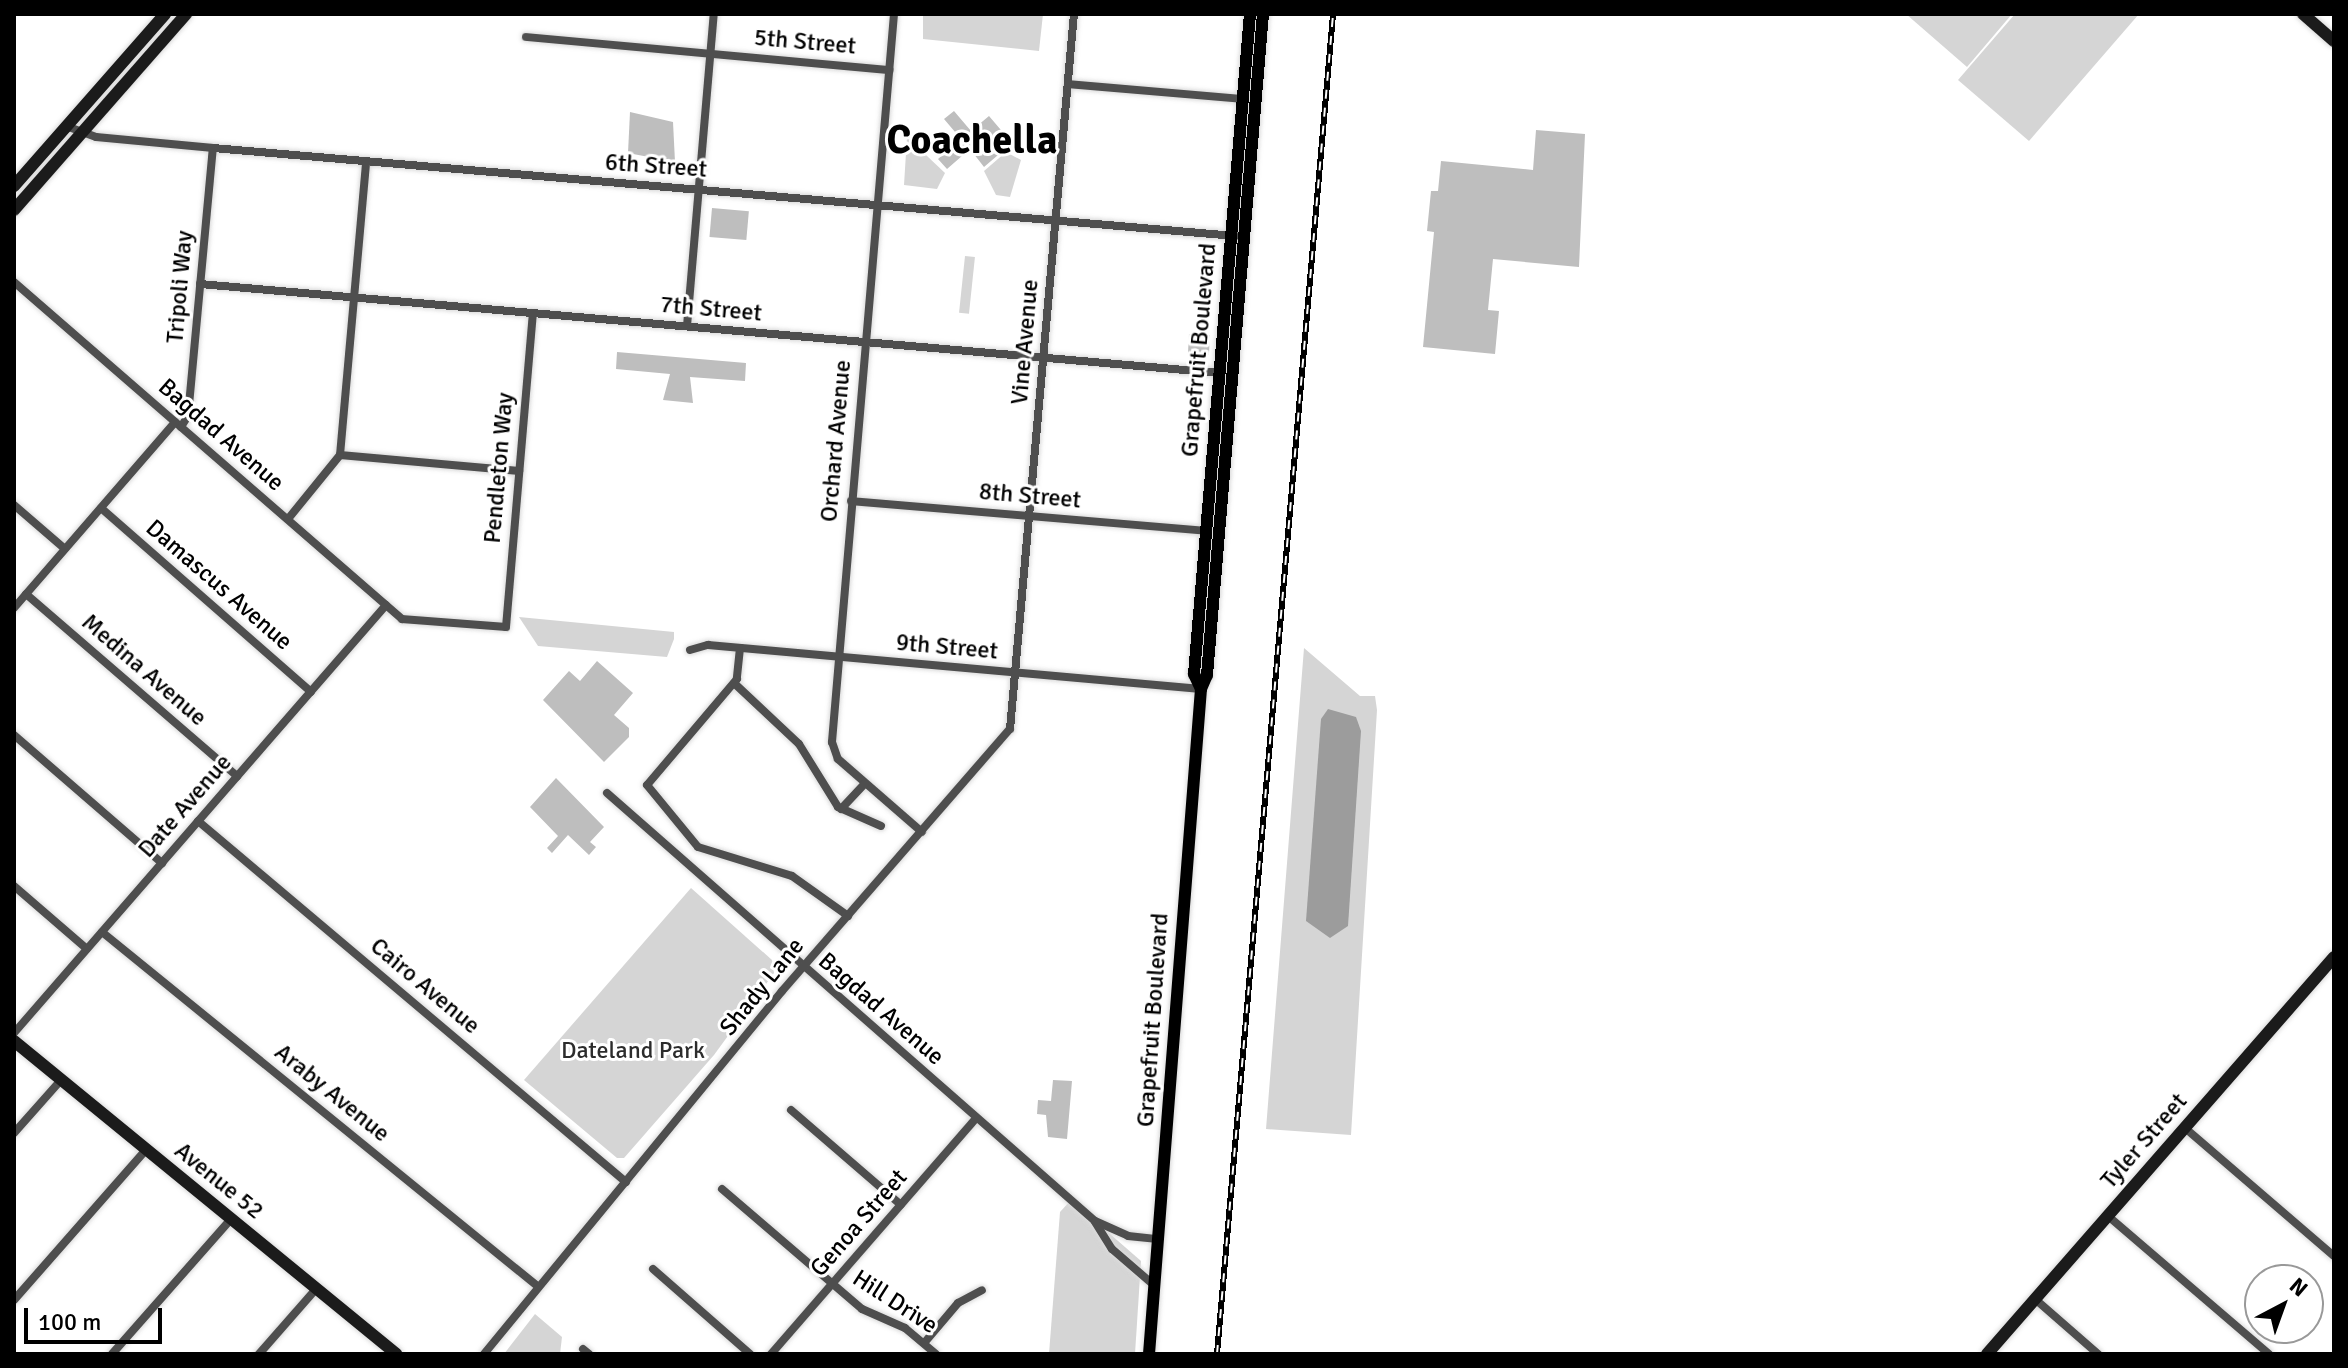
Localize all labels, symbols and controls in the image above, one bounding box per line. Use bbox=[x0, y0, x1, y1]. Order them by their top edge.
street label: 5th Street bbox=[753, 23, 857, 61]
district label: Coachella bbox=[886, 116, 1058, 164]
street label: 6th Street bbox=[604, 148, 708, 184]
street label: Tripoli Way bbox=[161, 230, 199, 344]
street label: Grapefruit Boulevard bbox=[1175, 242, 1223, 458]
street label: Vine Avenue bbox=[1005, 278, 1045, 406]
street label: 7th Street bbox=[659, 290, 763, 328]
street label: Orchard Avenue bbox=[815, 359, 857, 523]
street label: Bagdad Avenue bbox=[152, 373, 290, 497]
street label: Pendleton Way bbox=[478, 391, 520, 545]
street label: 8th Street bbox=[978, 477, 1082, 515]
street label: Damascus Avenue bbox=[140, 514, 298, 656]
street label: Medina Avenue bbox=[76, 608, 212, 732]
street label: 9th Street bbox=[895, 628, 999, 666]
street label: Date Avenue bbox=[132, 748, 238, 864]
street label: Grapefruit Boulevard bbox=[1131, 912, 1175, 1128]
street label: Cairo Avenue bbox=[364, 932, 486, 1040]
street label: Shady Lane bbox=[714, 932, 810, 1042]
street label: Bagdad Avenue bbox=[812, 947, 950, 1071]
park label: Dateland Park bbox=[561, 1037, 705, 1065]
street label: Araby Avenue bbox=[269, 1038, 395, 1148]
street label: Tyler Street bbox=[2095, 1087, 2193, 1195]
street label: Avenue 52 bbox=[169, 1136, 269, 1226]
street label: Genoa Street bbox=[805, 1163, 913, 1283]
street label: Hill Drive bbox=[847, 1264, 943, 1340]
north arrow bbox=[2244, 1264, 2324, 1344]
text: N bbox=[2284, 1272, 2313, 1302]
scale bar bbox=[28, 1292, 166, 1342]
text: 100 m bbox=[38, 1307, 101, 1337]

